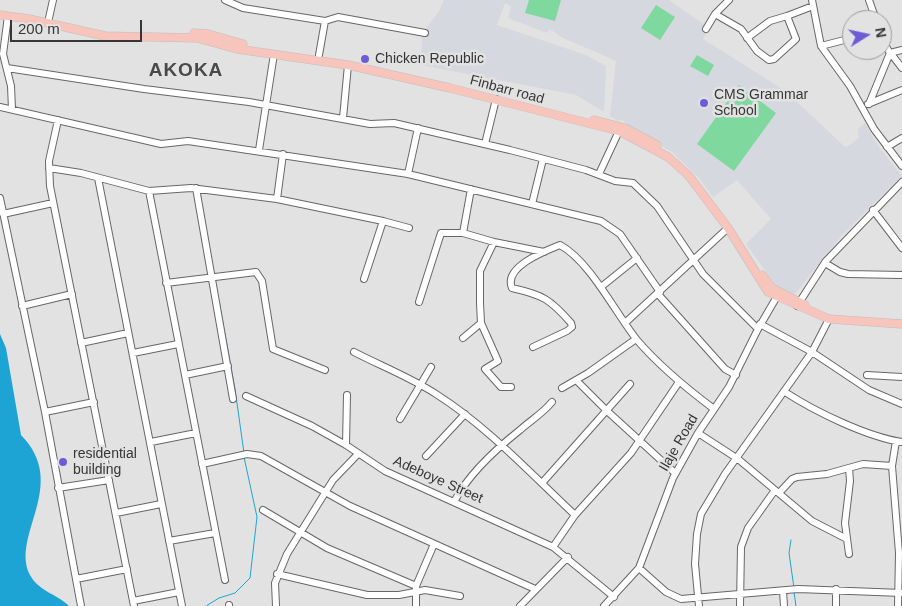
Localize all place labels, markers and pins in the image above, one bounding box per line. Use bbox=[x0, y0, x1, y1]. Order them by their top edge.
place label: Chicken Republic bbox=[375, 51, 484, 67]
marker: Chicken Republic bbox=[359, 53, 371, 65]
place label: CMS Grammar School bbox=[714, 87, 808, 120]
marker: CMS Grammar School bbox=[698, 97, 710, 109]
place label: residential building bbox=[73, 446, 137, 478]
marker: residential building bbox=[57, 456, 69, 468]

